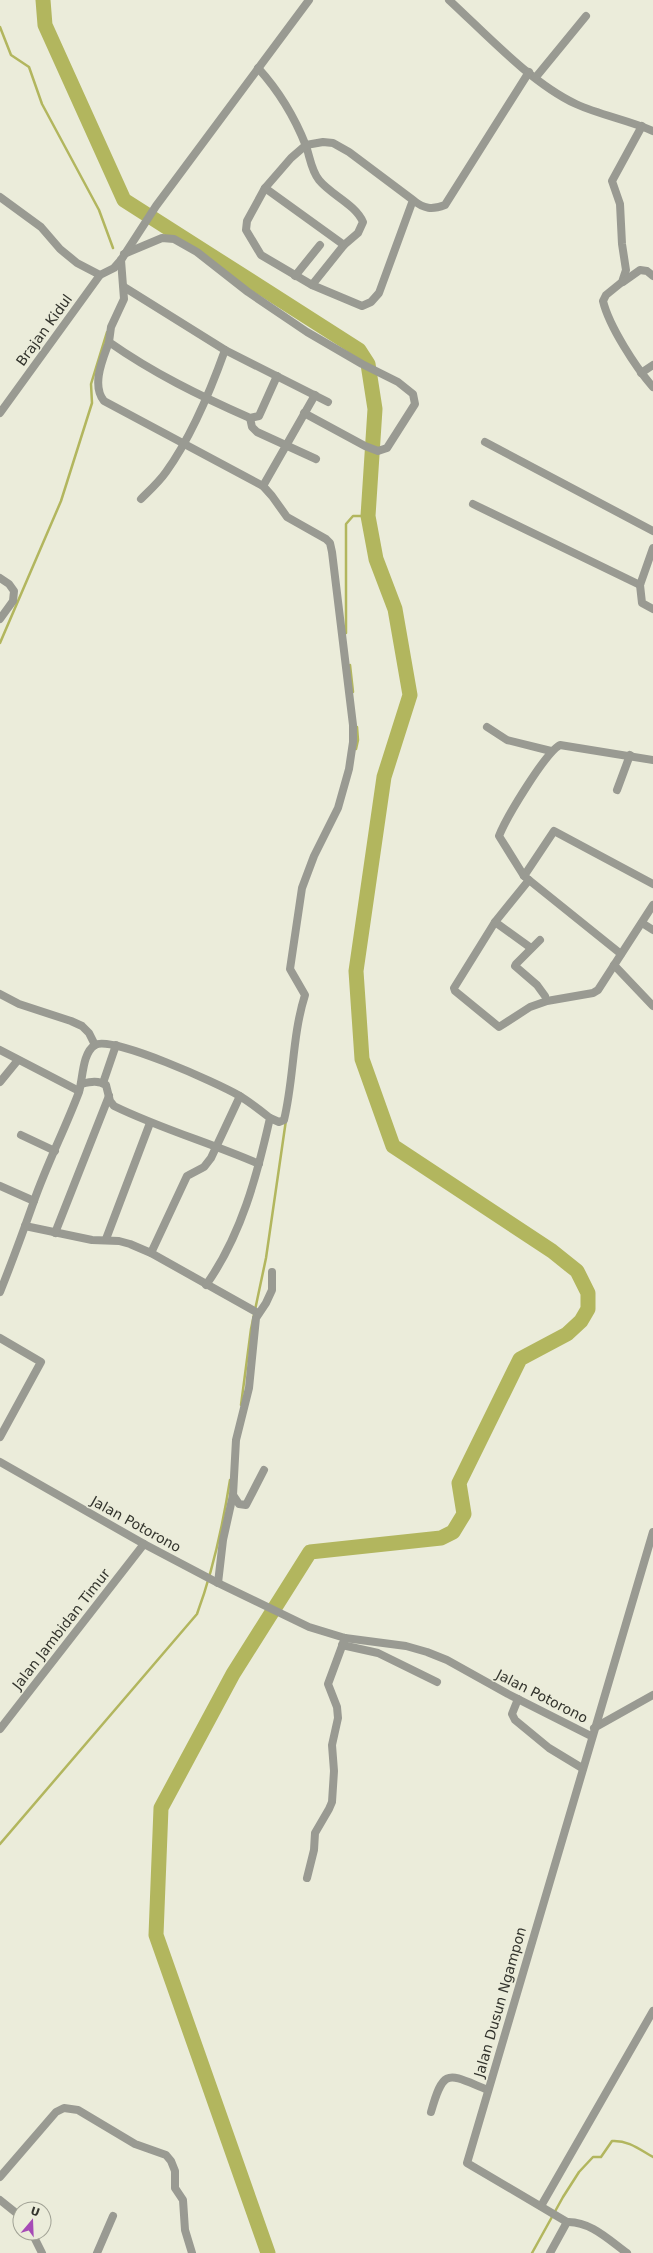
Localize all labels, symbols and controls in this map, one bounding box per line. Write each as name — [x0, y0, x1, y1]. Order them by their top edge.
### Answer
street label: Brajan Kidul — [13, 291, 75, 369]
street label: Jalan Potorono — [87, 1492, 184, 1555]
street label: Jalan Jambidan Timur — [8, 1565, 113, 1693]
street label: Jalan Potorono — [493, 1666, 590, 1726]
street label: Jalan Dusun Ngampon — [471, 1925, 529, 2080]
north arrow — [12, 2201, 52, 2241]
text: U — [29, 2204, 41, 2220]

